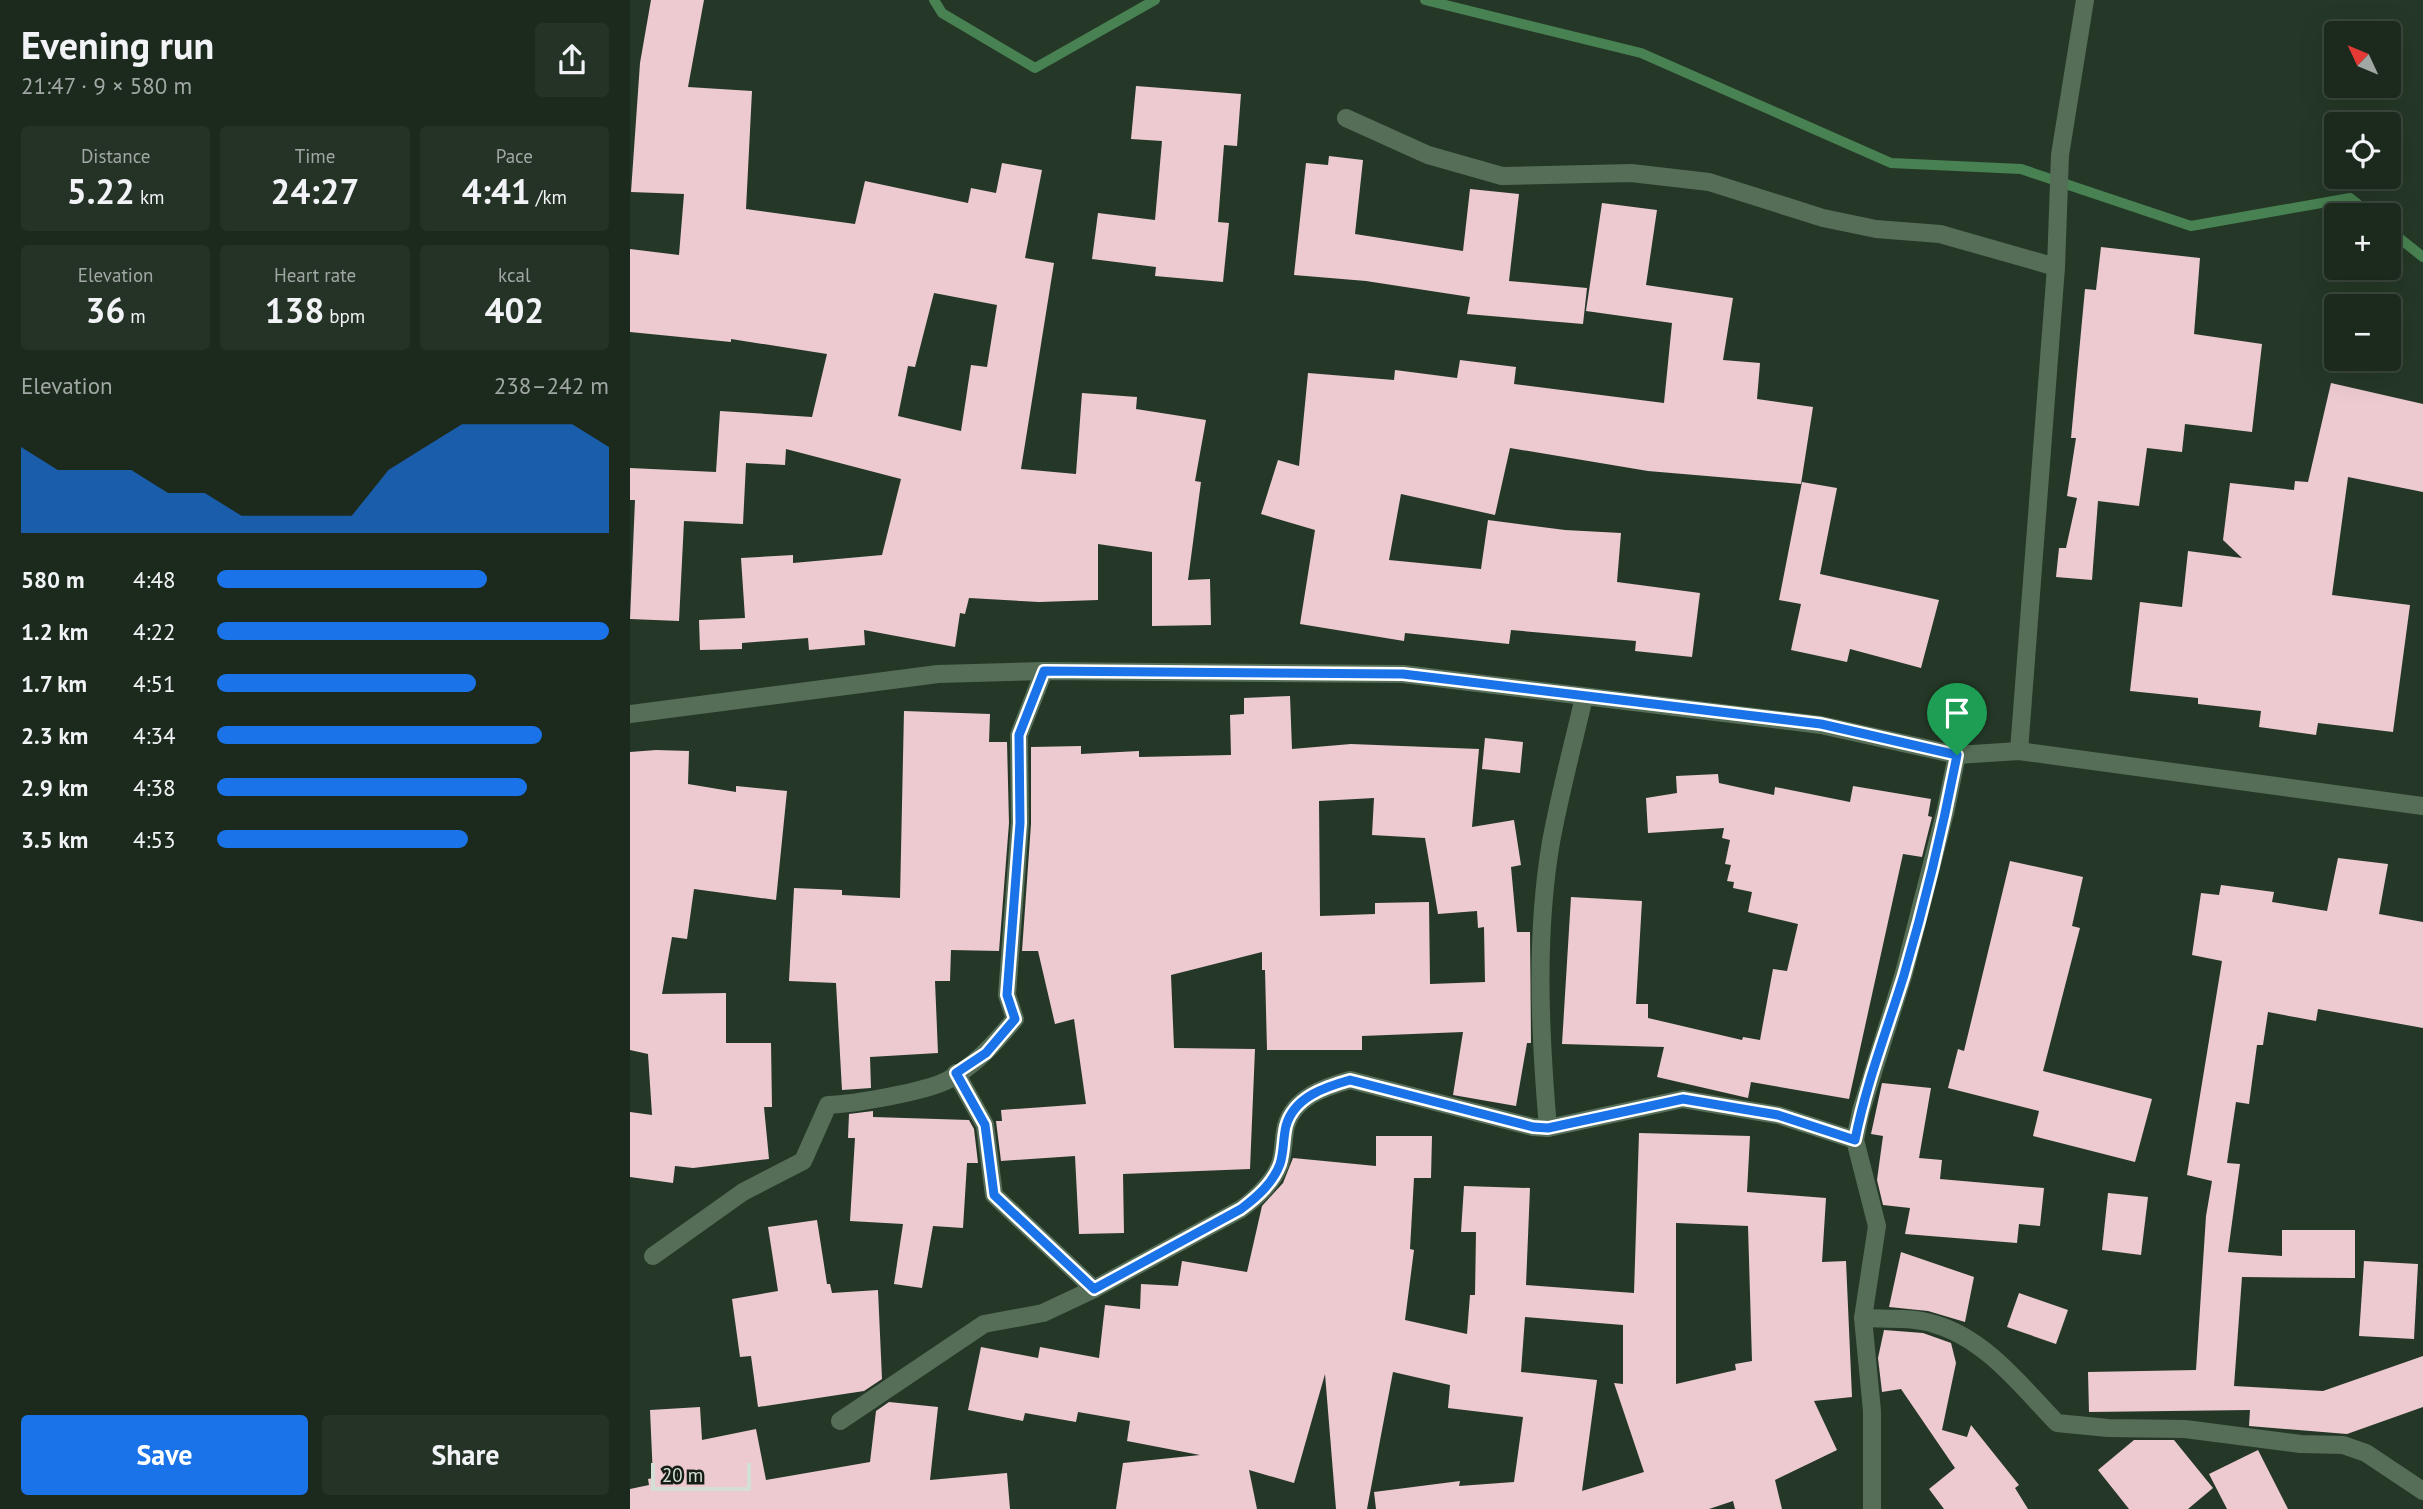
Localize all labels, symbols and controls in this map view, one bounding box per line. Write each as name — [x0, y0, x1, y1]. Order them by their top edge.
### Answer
text: Evening run — [21, 20, 214, 69]
north arrow — [2324, 21, 2401, 98]
map controls — [2324, 21, 2401, 371]
button: share — [535, 23, 609, 97]
text: 21:47 · 9 × 580 m — [21, 71, 192, 100]
button: locate — [2324, 112, 2401, 189]
text: Distance — [81, 144, 150, 168]
text: Time — [295, 144, 335, 168]
text: Pace — [496, 144, 533, 168]
text: 5.22 — [67, 168, 135, 214]
text: 24:27 — [271, 168, 359, 214]
text: 4:41 — [462, 168, 531, 214]
text: km — [135, 185, 165, 209]
text: /km — [531, 185, 567, 209]
button: + — [2324, 203, 2401, 280]
text: Elevation — [78, 263, 154, 287]
text: Heart rate — [274, 263, 356, 287]
text: kcal — [498, 263, 531, 287]
text: 36 — [86, 287, 125, 333]
text: 138 — [265, 287, 324, 333]
text: 402 — [485, 287, 544, 333]
button: − — [2324, 294, 2401, 371]
text: m — [125, 304, 146, 328]
text: bpm — [324, 304, 365, 328]
text: Elevation — [21, 371, 113, 400]
text: 238–242 m — [494, 371, 609, 400]
text: 580 m — [21, 565, 84, 594]
text: 4:48 — [133, 565, 176, 594]
text: 1.2 km — [21, 617, 88, 646]
text: 4:22 — [133, 617, 176, 646]
text: 1.7 km — [21, 669, 87, 698]
text: 4:51 — [133, 669, 176, 698]
pin — [1927, 683, 1987, 755]
icon: arrive — [1938, 694, 1976, 732]
text: 2.3 km — [21, 721, 88, 750]
text: 4:34 — [133, 721, 176, 750]
text: 2.9 km — [21, 773, 88, 802]
text: 4:38 — [133, 773, 176, 802]
text: 3.5 km — [21, 825, 88, 854]
text: 4:53 — [133, 825, 176, 854]
button: Save — [21, 1415, 308, 1495]
button: Share — [322, 1415, 609, 1495]
scale bar — [651, 1460, 751, 1492]
text: 20 m — [662, 1463, 703, 1487]

